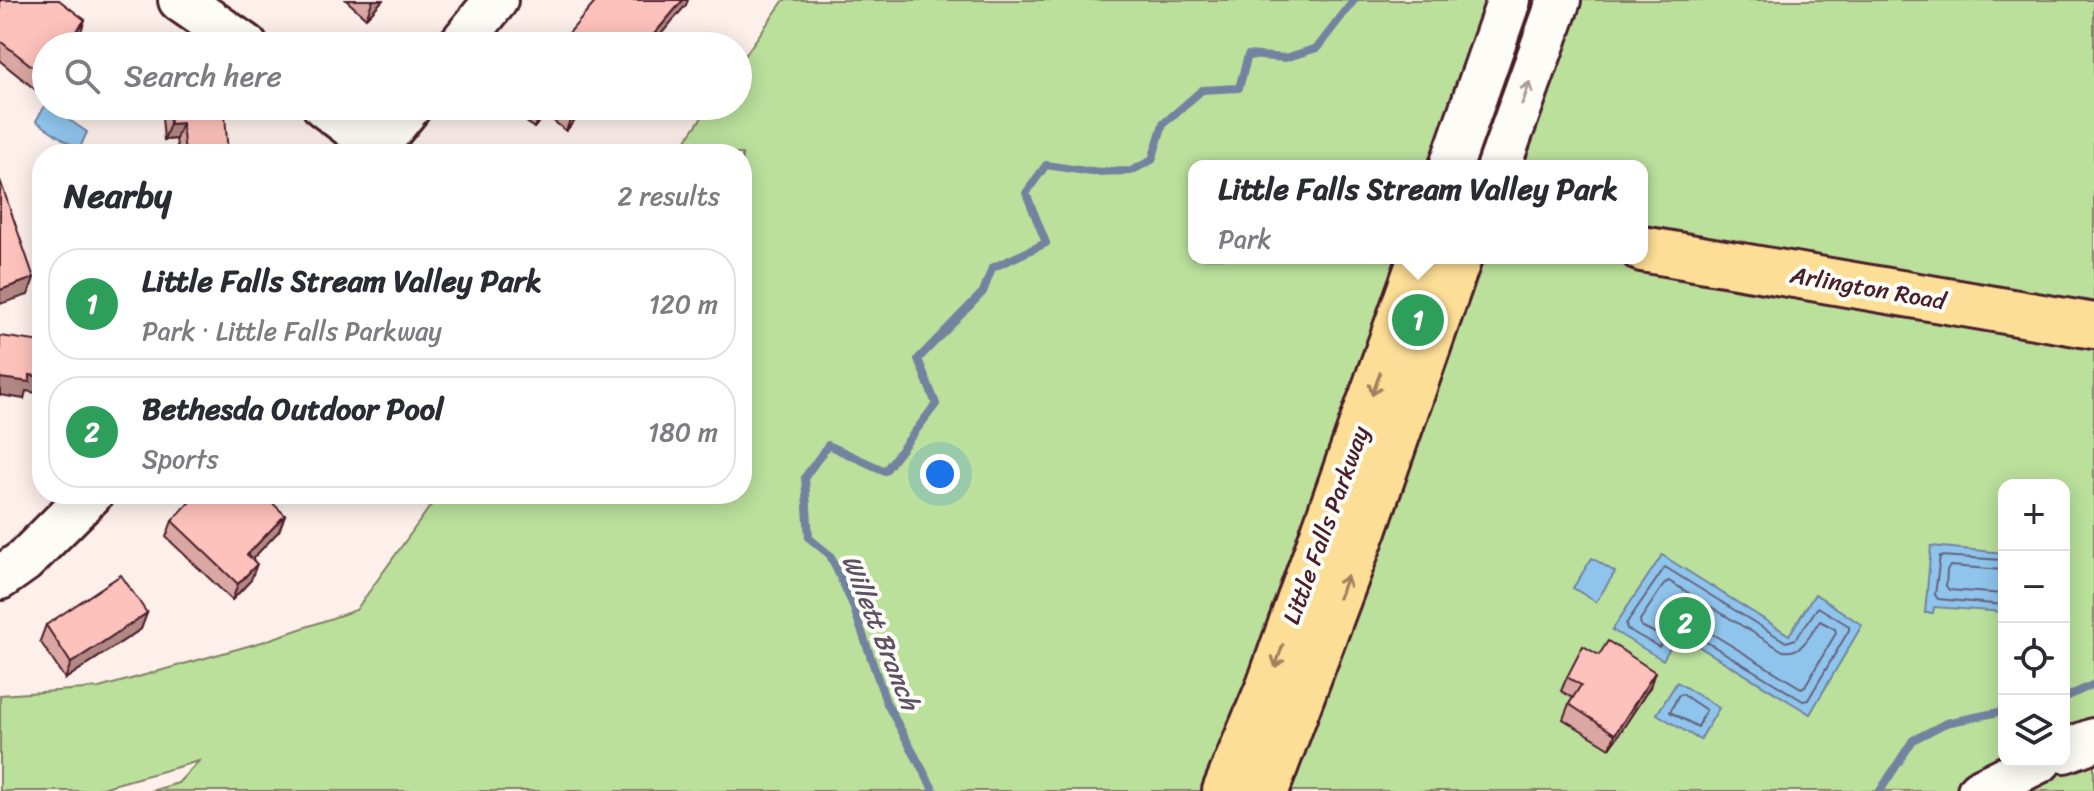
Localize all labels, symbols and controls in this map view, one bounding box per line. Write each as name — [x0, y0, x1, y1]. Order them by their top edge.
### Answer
search box — [32, 32, 752, 120]
text: Search here — [124, 49, 282, 103]
icon: search — [60, 54, 104, 98]
one-way arrow — [1520, 81, 1534, 106]
popup — [1188, 160, 1648, 264]
text: Little Falls Stream Valley Park — [1218, 162, 1618, 216]
text: Nearby — [64, 166, 172, 226]
text: 2 results — [618, 173, 720, 219]
text: Park — [1218, 216, 1271, 262]
street label: Arlington Road — [1786, 253, 1951, 323]
text: Little Falls Stream Valley Park — [142, 254, 542, 308]
text: 1 — [86, 281, 98, 327]
text: 120 m — [649, 281, 718, 327]
pin: 1 — [1392, 290, 1444, 350]
text: Park · Little Falls Parkway — [142, 308, 442, 354]
one-way arrow — [1367, 371, 1382, 396]
text: Bethesda Outdoor Pool — [142, 382, 443, 436]
text: 2 — [84, 409, 100, 455]
text: 180 m — [648, 409, 718, 455]
street label: Little Falls Parkway — [1271, 419, 1382, 630]
text: Sports — [142, 436, 218, 482]
your location — [920, 454, 960, 494]
map controls — [1998, 479, 2070, 767]
button: + — [1998, 479, 2070, 551]
water label: Willett Branch — [829, 547, 934, 719]
button: − — [1998, 551, 2070, 623]
one-way arrow — [1337, 575, 1351, 600]
pin: 2 — [1659, 593, 1711, 653]
button: locate — [1998, 623, 2070, 695]
one-way arrow — [1271, 643, 1286, 668]
button: layers — [1998, 695, 2070, 767]

